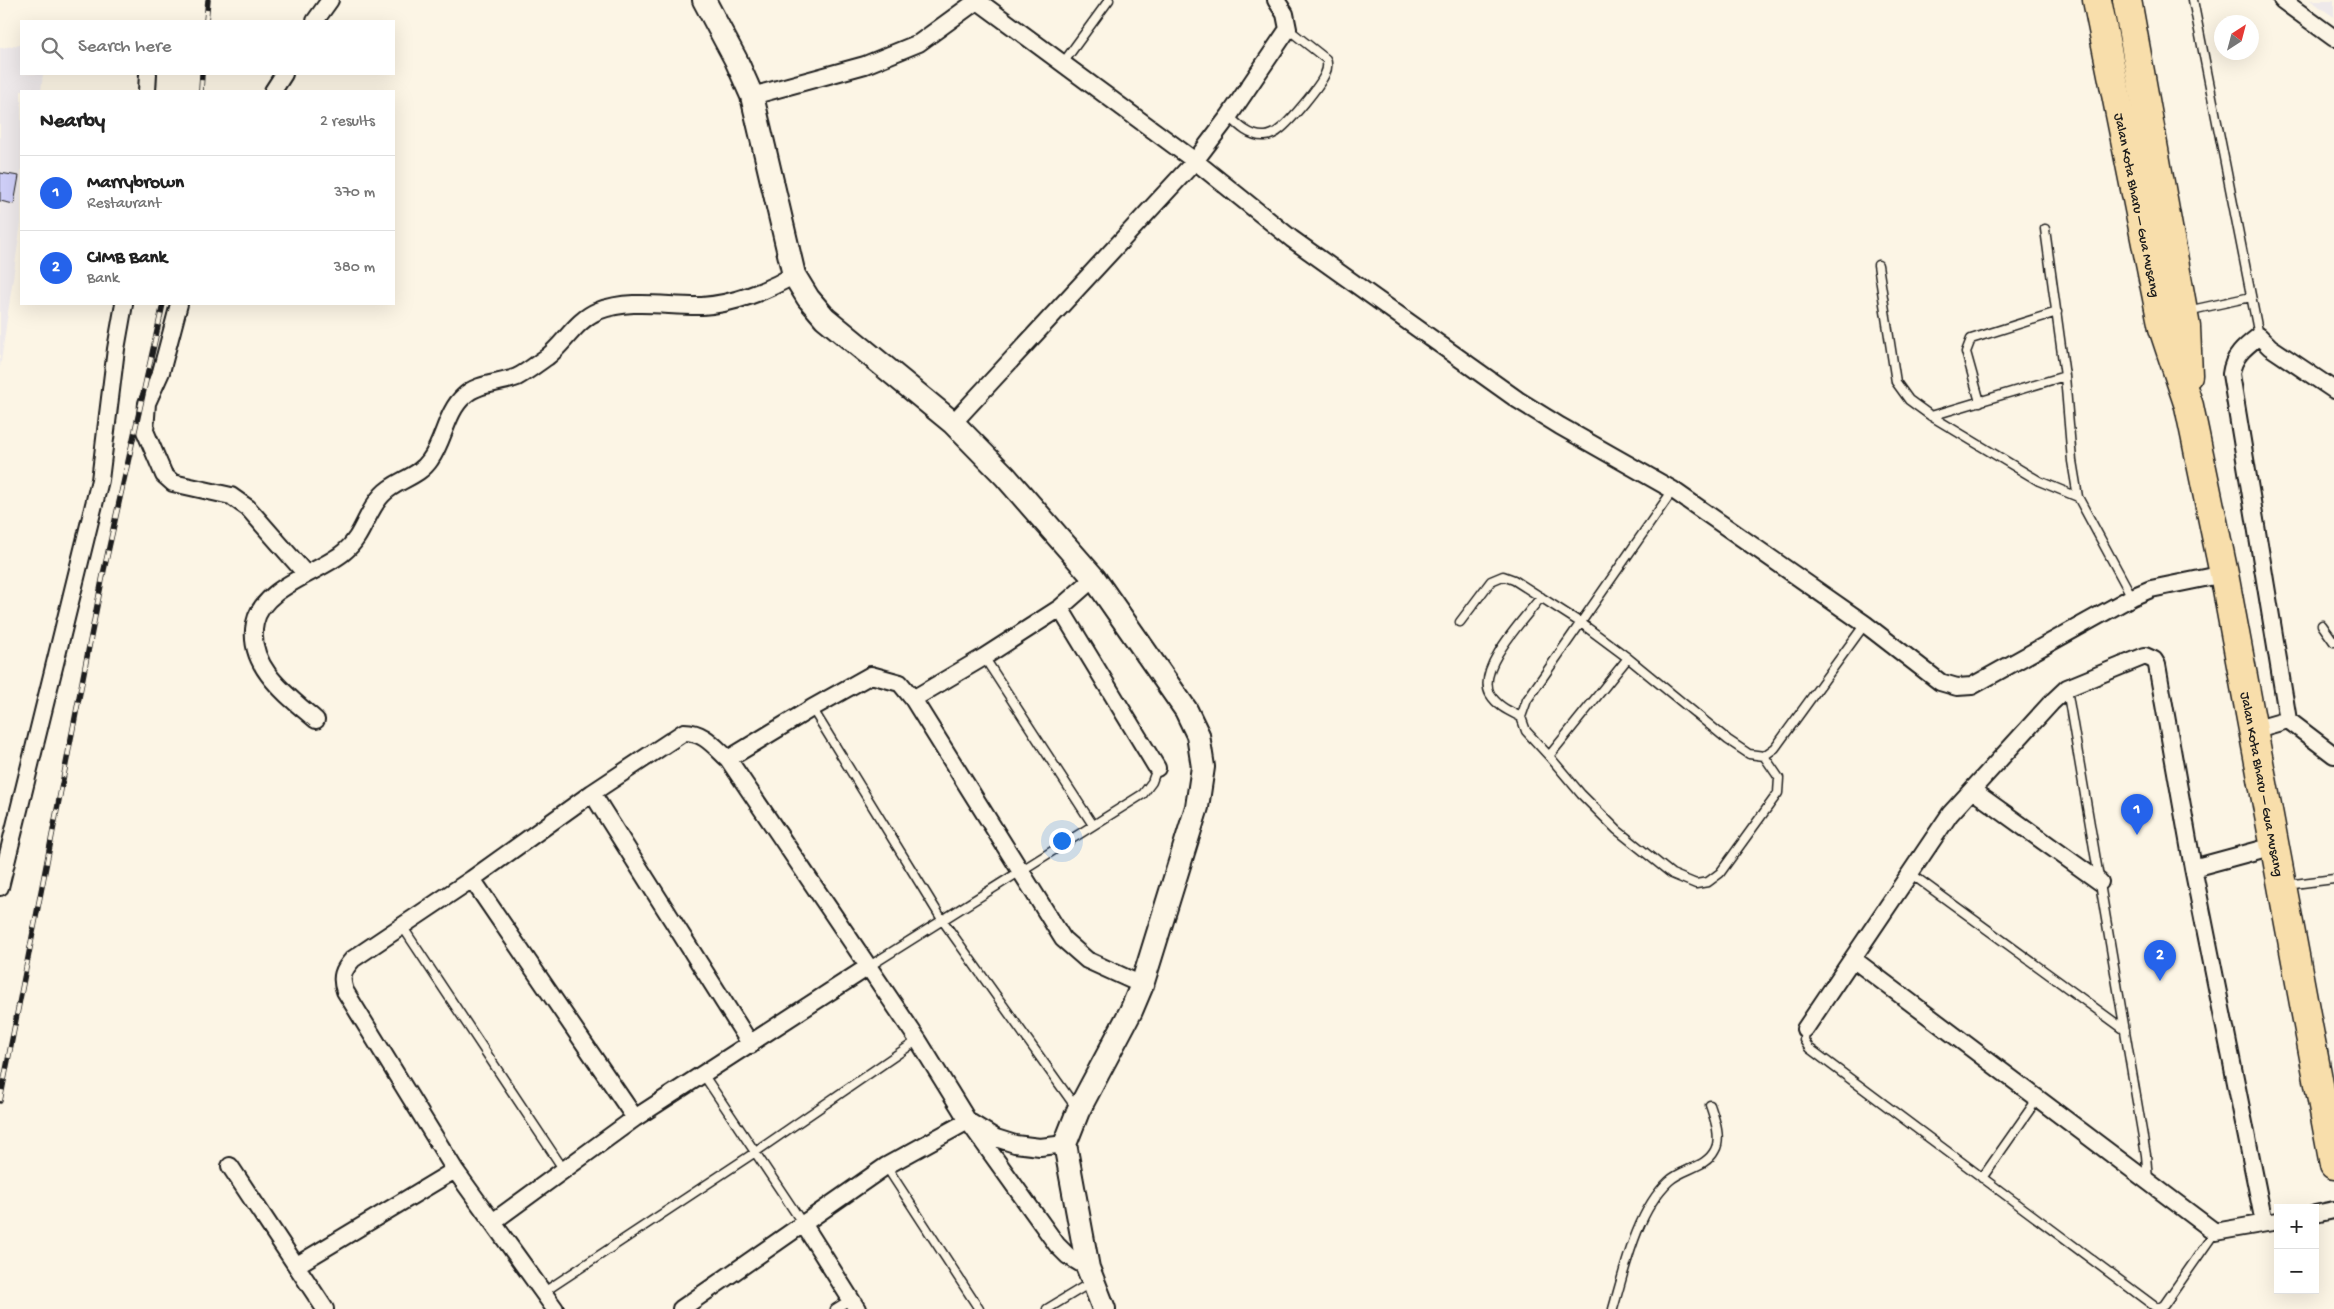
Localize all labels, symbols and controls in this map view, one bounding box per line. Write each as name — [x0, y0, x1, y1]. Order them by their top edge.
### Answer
north arrow — [2214, 15, 2259, 60]
search box — [20, 20, 395, 75]
icon: search — [38, 34, 66, 62]
text: Search here — [78, 36, 172, 59]
text: Nearby — [40, 110, 105, 135]
street label: Jalan Kota Bharu – Gua Musang — [2109, 112, 2163, 299]
text: 2 results — [320, 113, 375, 132]
text: Marrybrown — [87, 172, 184, 195]
text: 1 — [53, 184, 59, 203]
text: 370 m — [334, 184, 375, 203]
text: Restaurant — [87, 195, 161, 214]
text: CIMB Bank — [87, 247, 167, 270]
text: 2 — [52, 259, 60, 278]
text: 380 m — [334, 259, 375, 278]
text: Bank — [87, 270, 119, 289]
street label: Jalan Kota Bharu – Gua Musang — [2235, 691, 2286, 878]
pin: 1 — [2121, 794, 2153, 835]
your location — [1049, 828, 1075, 854]
pin: 2 — [2144, 940, 2176, 981]
map controls — [2274, 1204, 2319, 1294]
button: + — [2274, 1204, 2319, 1249]
button: − — [2274, 1249, 2319, 1294]

